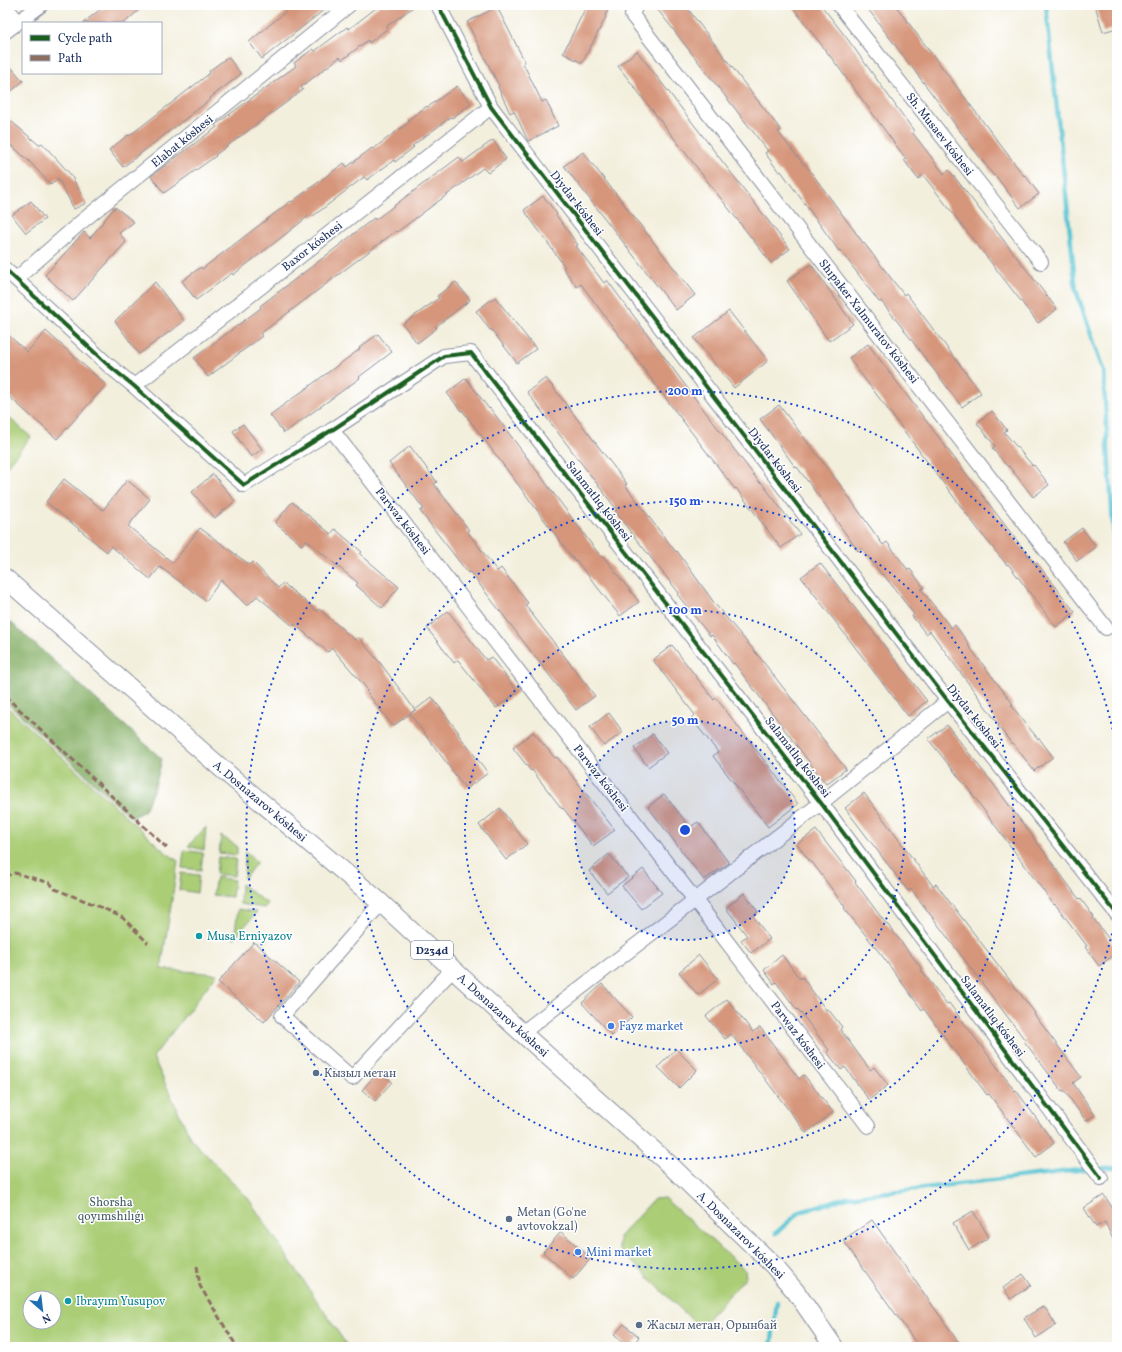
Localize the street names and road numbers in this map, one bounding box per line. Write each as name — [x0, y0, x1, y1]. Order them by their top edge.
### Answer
street label: Sh. Musaev kóshesi — [902, 90, 977, 180]
street label: Elabat kóshesi — [148, 112, 217, 172]
street label: Diydar kóshesi — [546, 168, 607, 240]
street label: Baxor kóshesi — [279, 218, 346, 275]
street label: Shıpaker Xalmuratov kóshesi — [815, 256, 922, 387]
street label: Diydar kóshesi — [744, 425, 805, 497]
street label: Salamatlıq kóshesi — [562, 458, 635, 546]
street label: Parwaz kóshesi — [371, 485, 434, 559]
street label: Diydar kóshesi — [942, 681, 1004, 752]
street label: Salamatlıq kóshesi — [761, 714, 834, 802]
street label: Parwaz kóshesi — [569, 742, 632, 816]
street label: A. Dosnazarov kóshesi — [209, 758, 310, 846]
road number: D234d — [411, 941, 453, 959]
street label: A. Dosnazarov kóshesi — [453, 970, 552, 1061]
street label: Salamatlıq kóshesi — [956, 972, 1028, 1061]
street label: Parwaz kóshesi — [766, 998, 828, 1073]
street label: A. Dosnazarov kóshesi — [693, 1188, 788, 1283]

